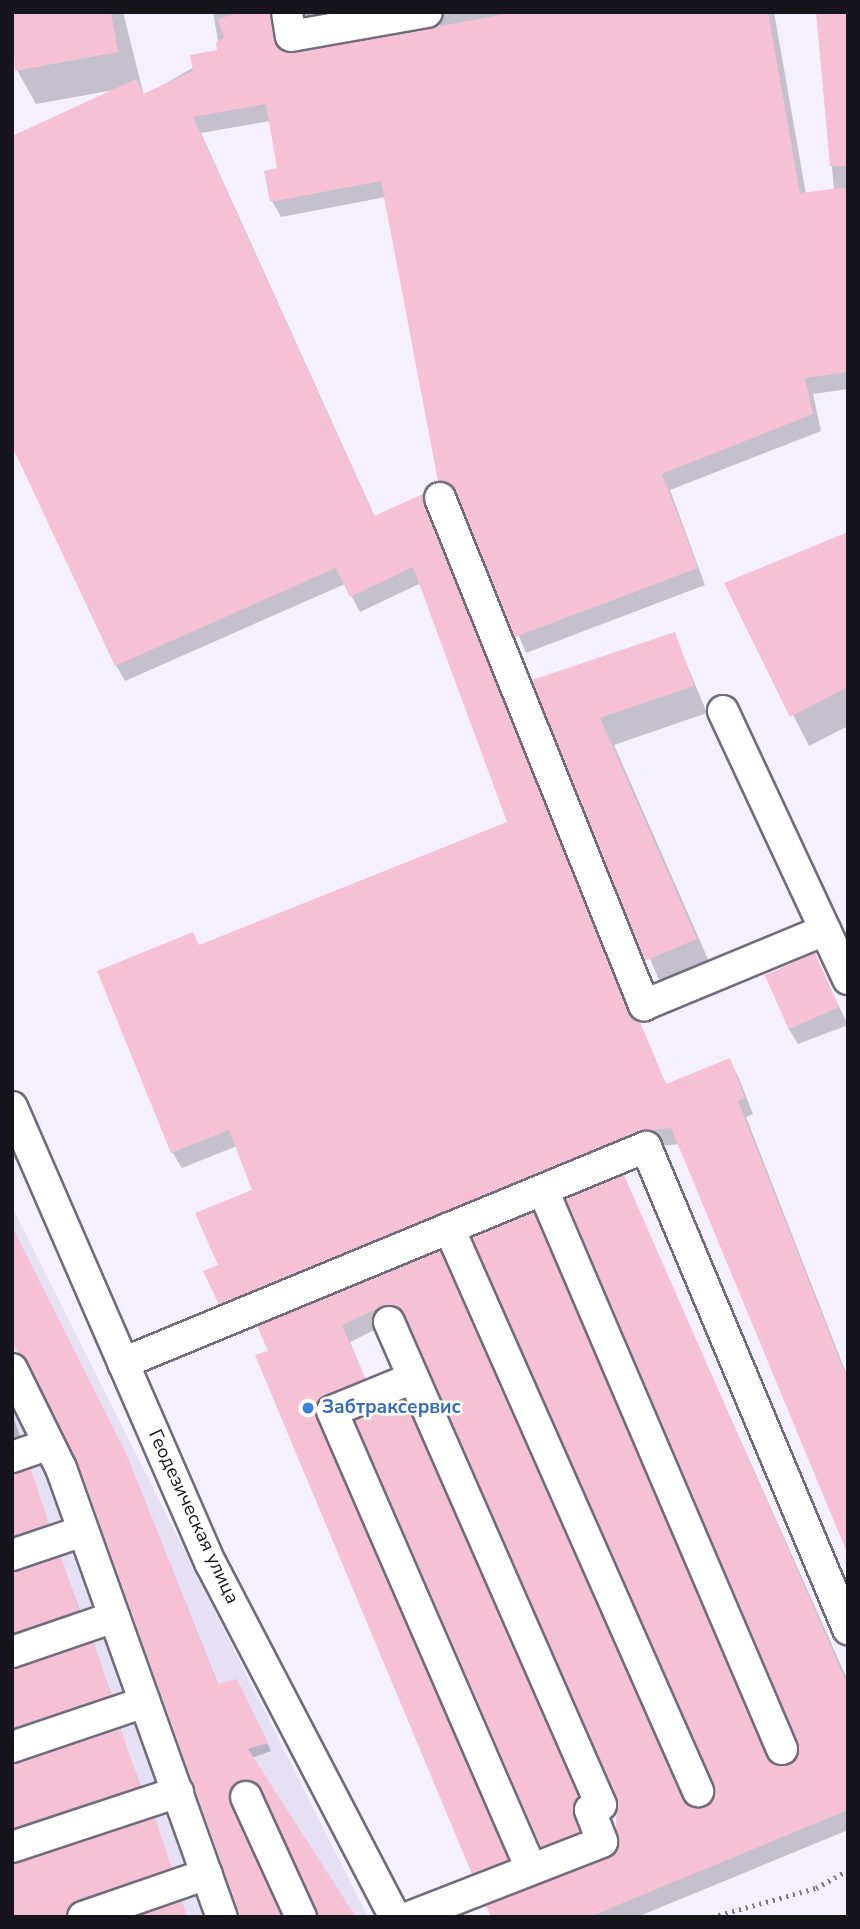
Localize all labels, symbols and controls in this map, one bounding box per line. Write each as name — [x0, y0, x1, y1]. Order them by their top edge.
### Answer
place label: Забтраксервис — [322, 1397, 461, 1419]
marker: Забтраксервис — [300, 1400, 316, 1416]
street label: Геодезическая улица — [143, 1426, 243, 1608]

